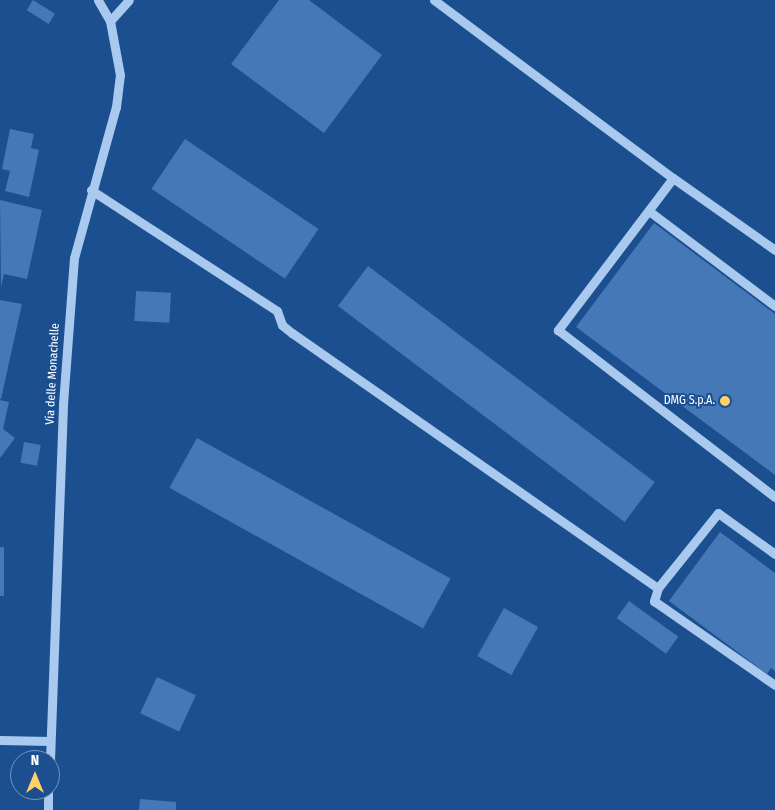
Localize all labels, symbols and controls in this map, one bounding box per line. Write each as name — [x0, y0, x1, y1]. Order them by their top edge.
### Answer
street label: Via delle Monachelle — [43, 323, 63, 425]
place label: DMG S.p.A. — [664, 394, 715, 408]
marker: DMG S.p.A. — [719, 395, 731, 407]
north arrow — [10, 750, 60, 800]
text: N — [31, 752, 39, 769]

